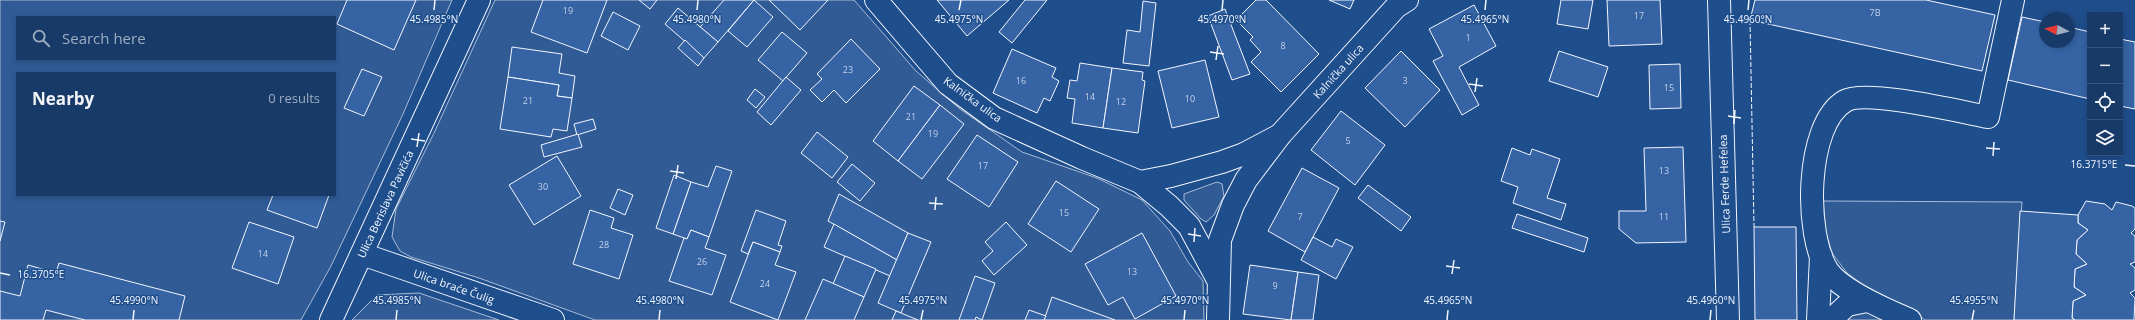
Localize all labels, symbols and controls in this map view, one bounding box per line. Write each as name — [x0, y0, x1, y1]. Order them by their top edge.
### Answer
house number: 19 — [563, 4, 573, 17]
house number: 7B — [1870, 6, 1881, 19]
house number: 17 — [1634, 9, 1644, 22]
text: 45.4985°N — [410, 12, 458, 26]
text: 45.4980°N — [673, 12, 721, 26]
text: 45.4975°N — [935, 12, 983, 26]
text: 45.4970°N — [1198, 12, 1246, 26]
text: 45.4965°N — [1461, 12, 1509, 26]
text: 45.4960°N — [1724, 12, 1772, 26]
north arrow — [2039, 12, 2075, 48]
map controls — [2087, 12, 2123, 156]
button: + — [2087, 12, 2123, 48]
search box — [16, 16, 336, 60]
icon: search — [30, 27, 52, 49]
text: Search here — [62, 28, 146, 48]
house number: 1 — [1465, 31, 1471, 44]
house number: 8 — [1280, 39, 1286, 52]
street label: Kalnička ulica — [1309, 40, 1367, 102]
button: − — [2087, 48, 2123, 84]
house number: 23 — [843, 63, 853, 76]
street label: Kalnička ulica — [941, 73, 1005, 125]
house number: 16 — [1016, 74, 1026, 87]
house number: 3 — [1402, 74, 1408, 87]
house number: 15 — [1664, 81, 1674, 94]
button: locate — [2087, 84, 2123, 120]
text: Nearby — [32, 87, 94, 110]
text: 0 results — [268, 89, 320, 107]
house number: 14 — [1085, 90, 1095, 103]
house number: 10 — [1185, 92, 1195, 105]
house number: 21 — [523, 94, 533, 107]
house number: 12 — [1116, 95, 1126, 108]
house number: 21 — [906, 110, 916, 123]
button: layers — [2087, 120, 2123, 156]
house number: 19 — [928, 127, 938, 140]
house number: 5 — [1345, 134, 1351, 147]
street label: Ulica Ferde Hefelea — [1715, 134, 1733, 234]
street label: Ulica Berislava Pavičića — [353, 148, 417, 260]
text: 16.3715°E — [2071, 157, 2117, 171]
house number: 17 — [978, 159, 988, 172]
house number: 13 — [1659, 164, 1669, 177]
house number: 30 — [538, 180, 548, 193]
house number: 15 — [1059, 206, 1069, 219]
house number: 7 — [1297, 210, 1303, 223]
house number: 11 — [1659, 210, 1669, 223]
house number: 28 — [599, 238, 609, 251]
house number: 14 — [258, 247, 268, 260]
house number: 26 — [697, 255, 707, 268]
street label: Ulica braće Čulig — [412, 265, 496, 307]
house number: 13 — [1127, 265, 1137, 278]
text: 16.3705°E — [18, 267, 64, 281]
house number: 24 — [760, 277, 770, 290]
house number: 9 — [1272, 279, 1278, 292]
text: 45.4990°N — [110, 293, 158, 307]
text: 45.4985°N — [373, 293, 421, 307]
text: 45.4980°N — [636, 293, 684, 307]
text: 45.4975°N — [899, 293, 947, 307]
text: 45.4970°N — [1161, 293, 1209, 307]
text: 45.4965°N — [1424, 293, 1472, 307]
text: 45.4960°N — [1687, 293, 1735, 307]
text: 45.4955°N — [1950, 293, 1998, 307]

